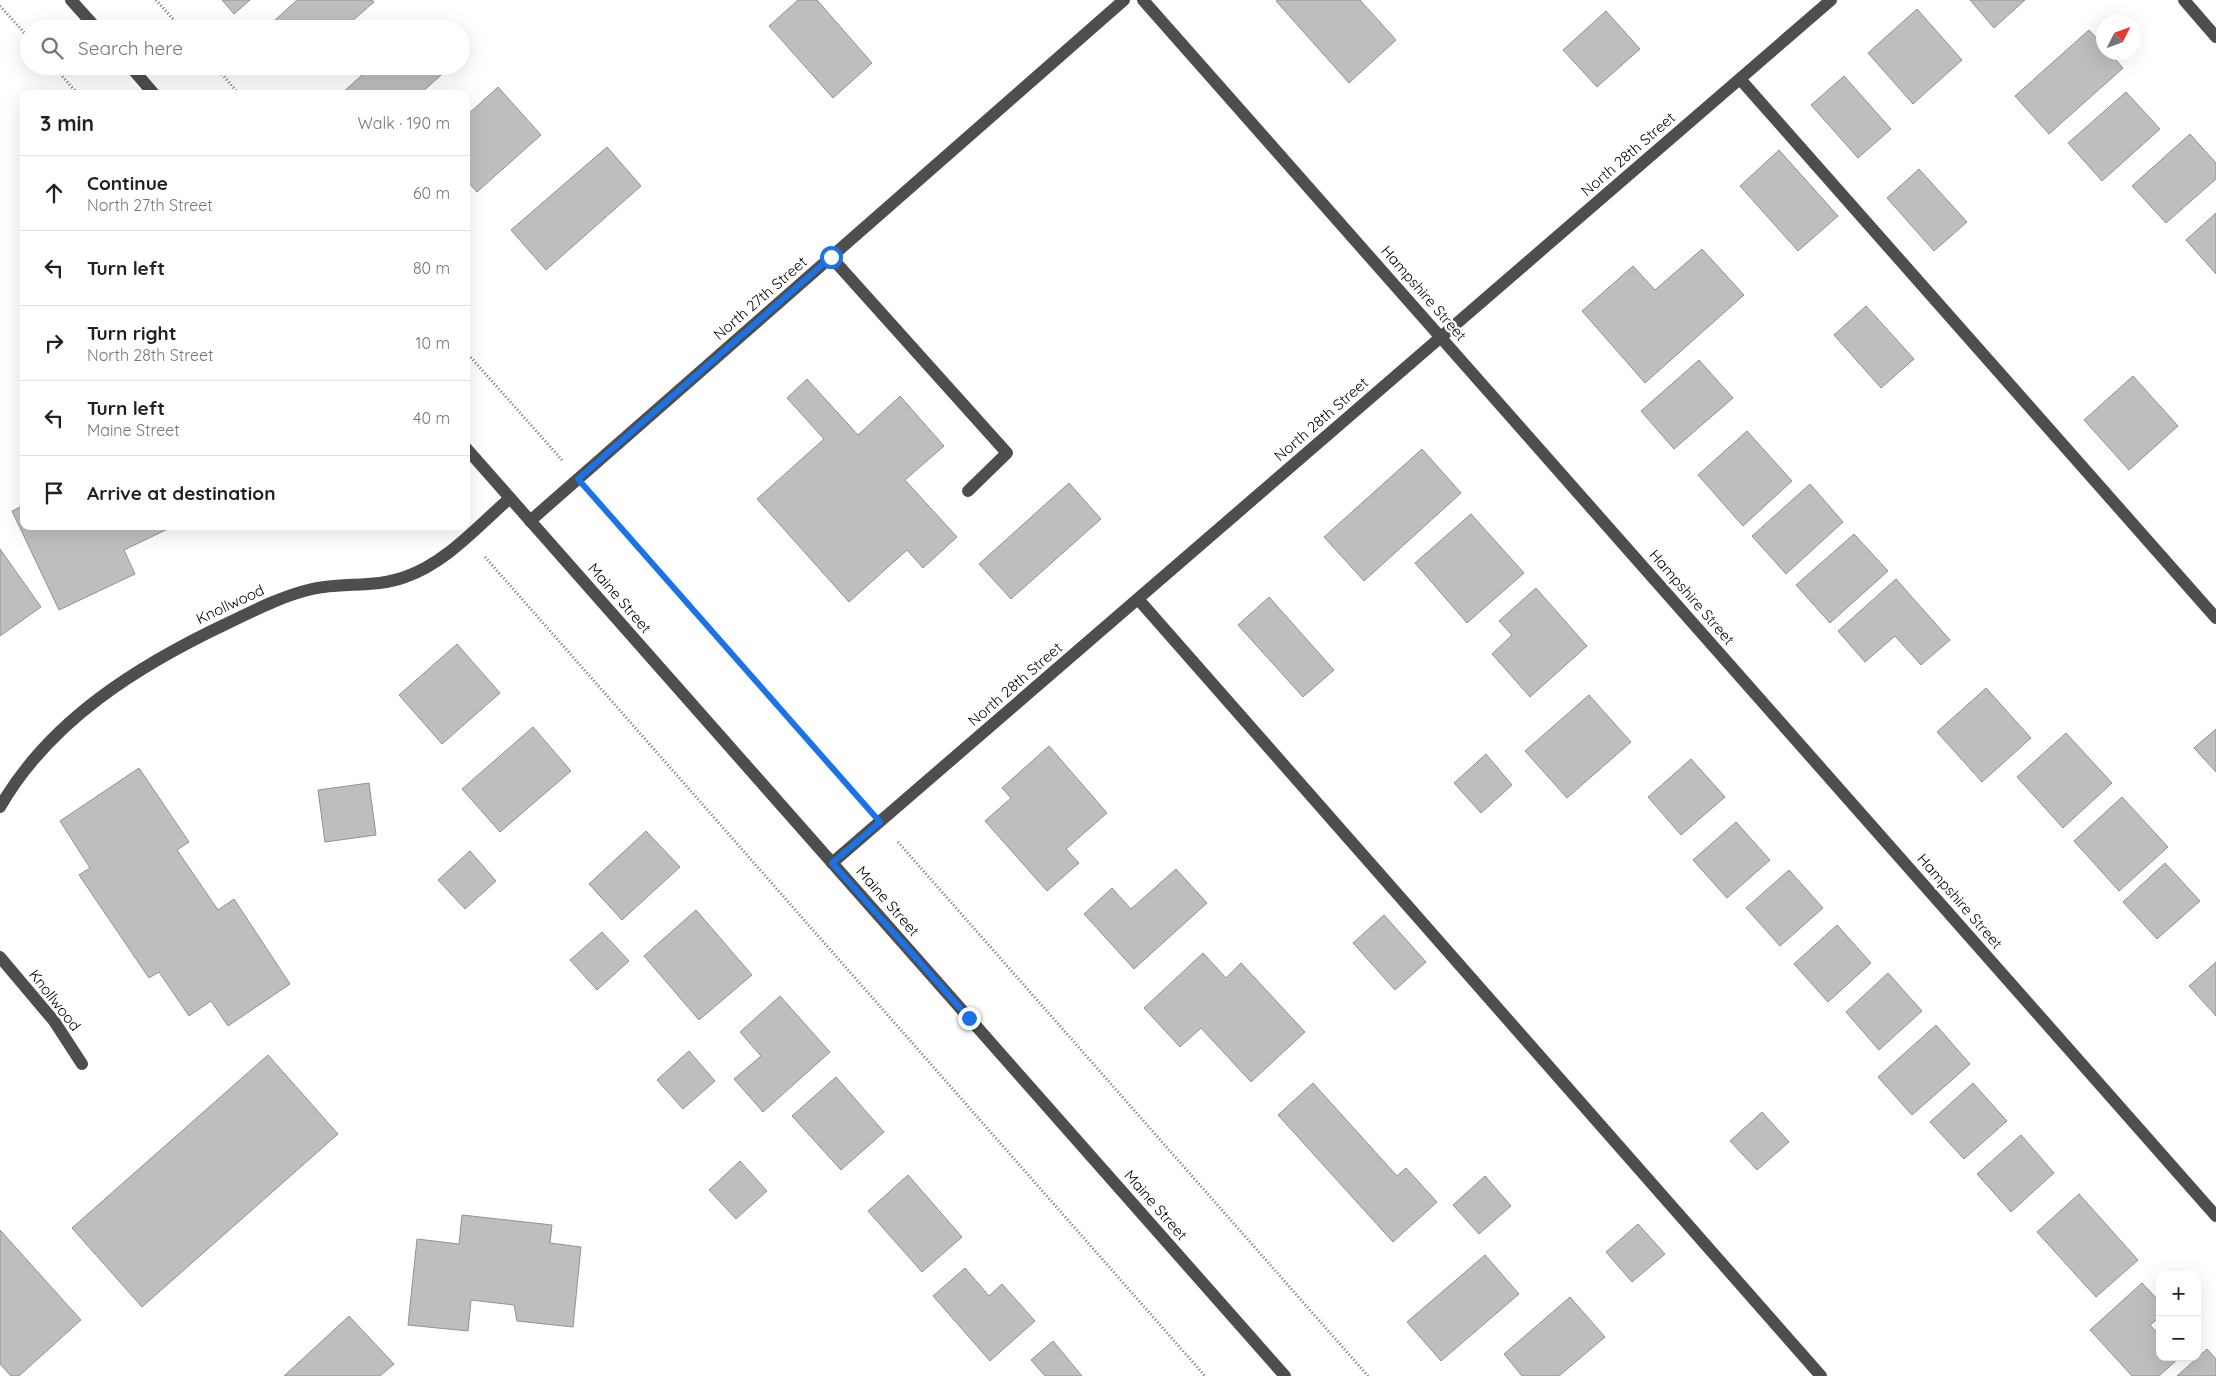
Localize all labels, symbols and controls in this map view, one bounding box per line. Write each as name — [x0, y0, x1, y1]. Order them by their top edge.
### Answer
north arrow — [2096, 15, 2141, 60]
search box — [20, 20, 470, 75]
icon: search — [38, 34, 66, 62]
text: Search here — [78, 36, 183, 60]
street label: North 28th Street — [1577, 108, 1679, 200]
text: 3 min — [40, 110, 94, 136]
text: Walk · 190 m — [358, 113, 450, 133]
text: Continue — [87, 171, 168, 195]
icon: ahead — [40, 179, 68, 207]
text: 60 m — [413, 183, 450, 203]
text: North 27th Street — [87, 195, 213, 215]
street label: Hampshire Street — [1377, 241, 1471, 345]
route start — [820, 246, 843, 269]
street label: North 27th Street — [709, 252, 811, 344]
icon: left — [40, 254, 68, 282]
text: Turn left — [87, 256, 165, 280]
text: 80 m — [413, 258, 450, 278]
text: Turn right — [87, 321, 176, 345]
icon: right — [40, 329, 68, 357]
text: 10 m — [416, 333, 450, 353]
text: North 28th Street — [87, 345, 213, 365]
street label: North 28th Street — [1270, 373, 1372, 465]
text: Turn left — [87, 396, 165, 420]
icon: left — [40, 404, 68, 432]
text: 40 m — [413, 408, 450, 428]
text: Maine Street — [87, 420, 180, 440]
icon: arrive — [40, 479, 68, 507]
text: Arrive at destination — [87, 481, 276, 505]
street label: Hampshire Street — [1645, 545, 1739, 649]
street label: Maine Street — [584, 559, 656, 637]
street label: Knollwood — [193, 580, 267, 628]
street label: North 28th Street — [964, 638, 1066, 730]
street label: Hampshire Street — [1913, 849, 2007, 953]
street label: Maine Street — [852, 862, 924, 940]
street label: Knollwood — [25, 965, 85, 1035]
route end — [958, 1007, 981, 1030]
street label: Maine Street — [1120, 1166, 1192, 1244]
map controls — [2156, 1271, 2201, 1361]
button: + — [2156, 1271, 2201, 1316]
button: − — [2156, 1316, 2201, 1361]

